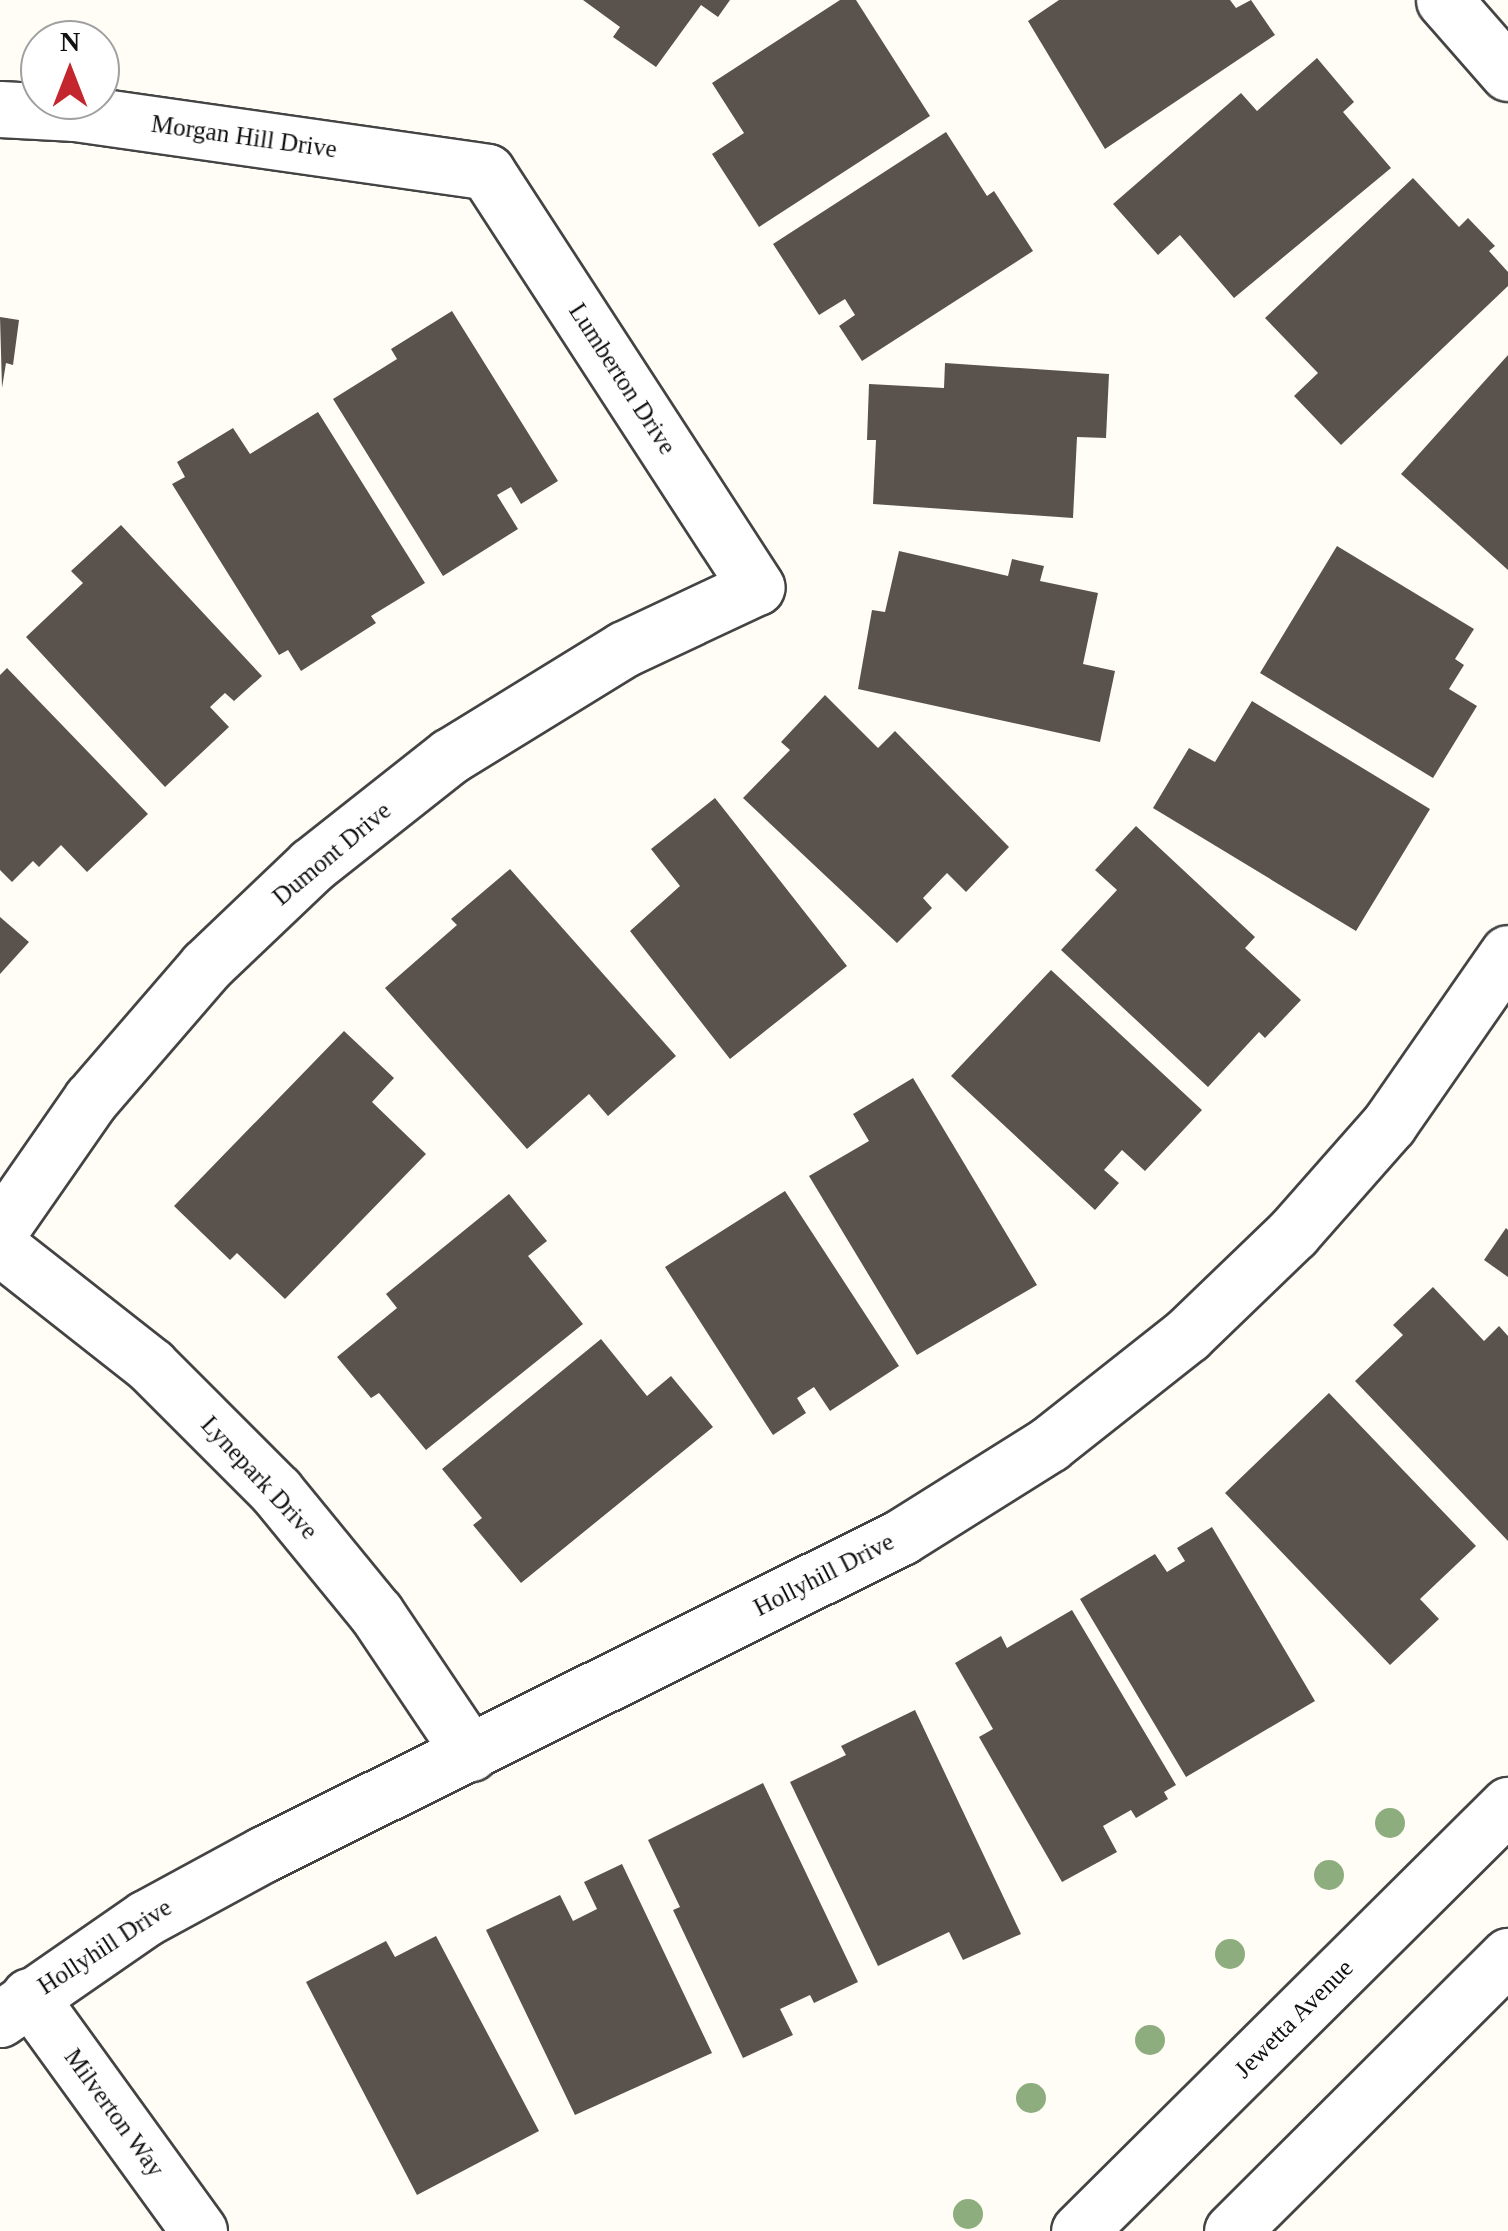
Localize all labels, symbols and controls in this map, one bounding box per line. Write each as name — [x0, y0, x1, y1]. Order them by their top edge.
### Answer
north arrow — [20, 20, 120, 120]
text: N — [60, 26, 80, 57]
street label: Morgan Hill Drive — [149, 109, 339, 165]
street label: Lumberton Drive — [562, 298, 682, 460]
street label: Dumont Drive — [267, 796, 397, 912]
street label: Lynepark Drive — [194, 1410, 324, 1546]
street label: Hollyhill Drive — [749, 1527, 899, 1623]
street label: Hollyhill Drive — [32, 1893, 178, 2001]
street label: Jewetta Avenue — [1228, 1953, 1360, 2085]
street label: Milverton Way — [57, 2043, 171, 2183]

